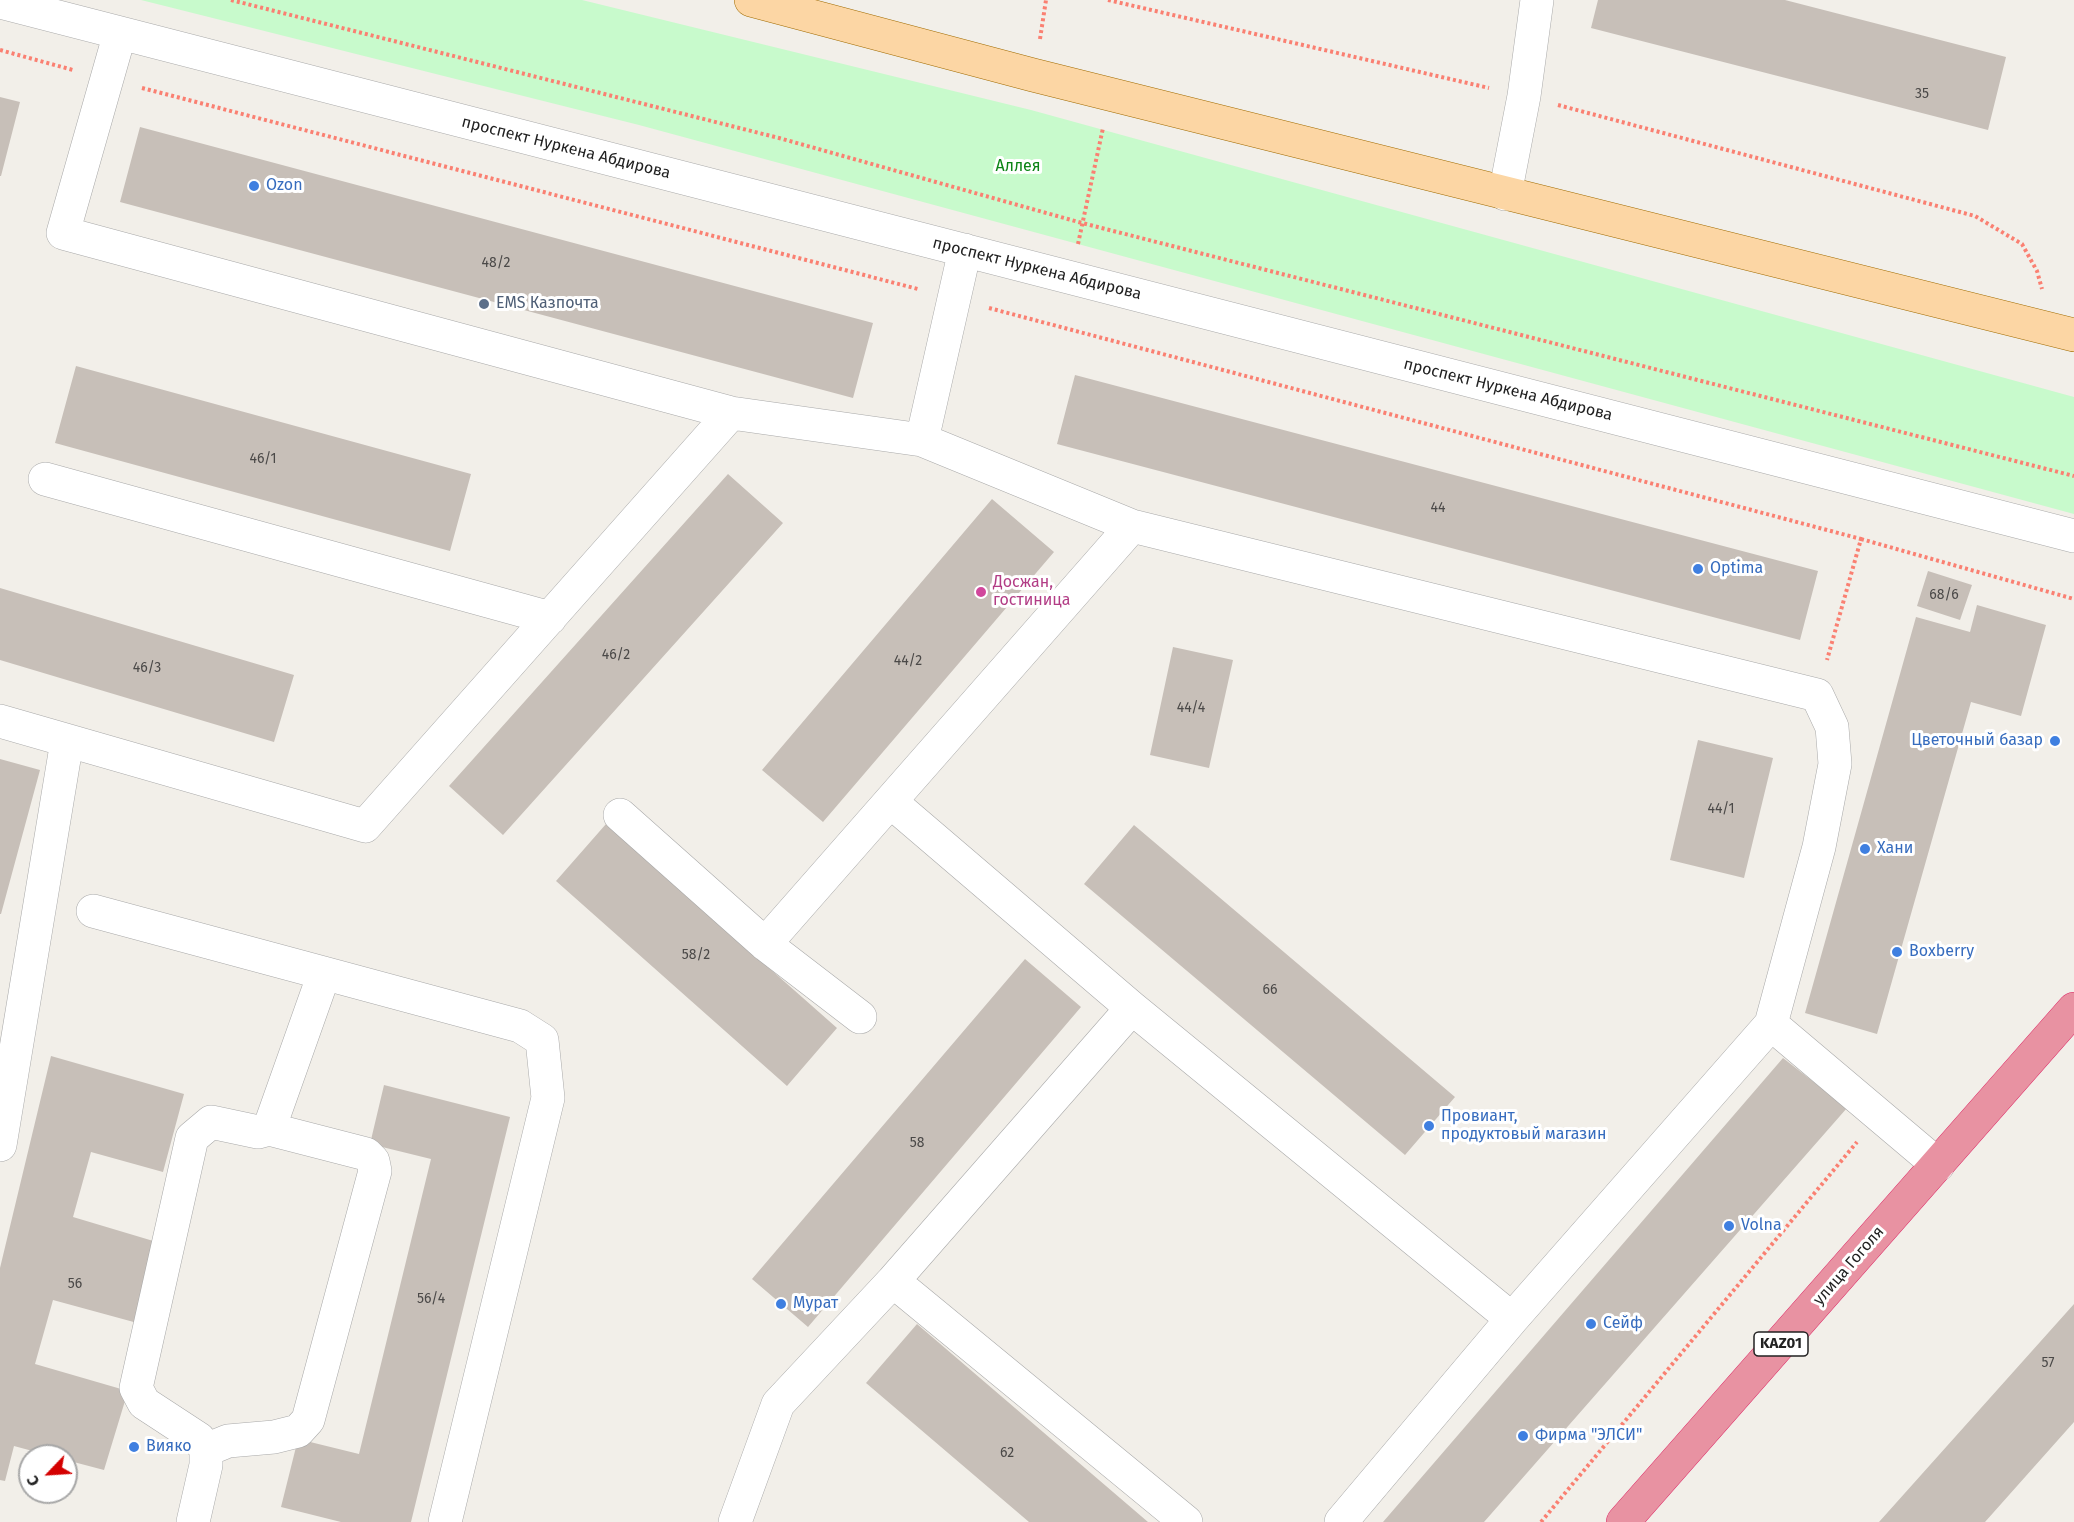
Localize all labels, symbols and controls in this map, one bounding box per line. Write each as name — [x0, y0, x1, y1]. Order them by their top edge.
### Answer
house number: 35 — [1915, 86, 1929, 102]
street label: проспект Нуркена Абдирова — [460, 113, 672, 183]
park label: Аллея — [996, 157, 1040, 177]
place label: Ozon — [266, 176, 303, 196]
marker: Ozon — [247, 179, 261, 193]
street label: проспект Нуркена Абдирова — [931, 234, 1143, 304]
house number: 48/2 — [482, 255, 510, 271]
place label: EMS Казпочта — [496, 294, 599, 314]
marker: EMS Казпочта — [477, 297, 491, 311]
street label: проспект Нуркена Абдирова — [1402, 355, 1614, 425]
house number: 46/1 — [249, 451, 277, 467]
house number: 44 — [1431, 500, 1445, 516]
place label: Optima — [1710, 559, 1763, 579]
marker: Optima — [1691, 562, 1705, 576]
place label: Досжан, гостиница — [993, 573, 1070, 611]
marker: Досжан, гостиница — [974, 585, 988, 599]
house number: 68/6 — [1929, 587, 1959, 603]
house number: 46/2 — [602, 647, 630, 663]
house number: 44/2 — [894, 653, 922, 669]
house number: 46/3 — [133, 660, 161, 676]
house number: 44/4 — [1177, 700, 1205, 716]
place label: Цветочный базар — [1911, 731, 2043, 751]
marker: Цветочный базар — [2048, 734, 2062, 748]
house number: 44/1 — [1707, 801, 1735, 817]
place label: Хани — [1877, 839, 1913, 859]
marker: Хани — [1858, 842, 1872, 856]
place label: Boxberry — [1909, 942, 1974, 962]
marker: Boxberry — [1890, 945, 1904, 959]
house number: 58/2 — [682, 947, 710, 963]
house number: 66 — [1263, 982, 1277, 998]
place label: Провиант, продуктовый магазин — [1441, 1107, 1606, 1145]
marker: Провиант, продуктовый магазин — [1422, 1119, 1436, 1133]
house number: 58 — [910, 1135, 924, 1151]
place label: Volna — [1741, 1216, 1782, 1236]
marker: Volna — [1722, 1219, 1736, 1233]
street label: улица Гоголя — [1809, 1223, 1889, 1309]
house number: 56 — [68, 1276, 82, 1292]
house number: 56/4 — [417, 1291, 445, 1307]
place label: Мурат — [793, 1294, 838, 1314]
marker: Мурат — [774, 1297, 788, 1311]
place label: Сейф — [1603, 1314, 1643, 1334]
marker: Сейф — [1584, 1317, 1598, 1331]
road number: KАZ01 — [1754, 1332, 1808, 1356]
house number: 57 — [2042, 1355, 2054, 1371]
place label: Фирма "ЭЛСИ" — [1535, 1426, 1642, 1446]
marker: Фирма "ЭЛСИ" — [1516, 1429, 1530, 1443]
place label: Вияко — [146, 1437, 192, 1457]
marker: Вияко — [127, 1440, 141, 1454]
north arrow — [18, 1444, 78, 1504]
house number: 62 — [1000, 1445, 1014, 1461]
text: С — [22, 1473, 44, 1489]

